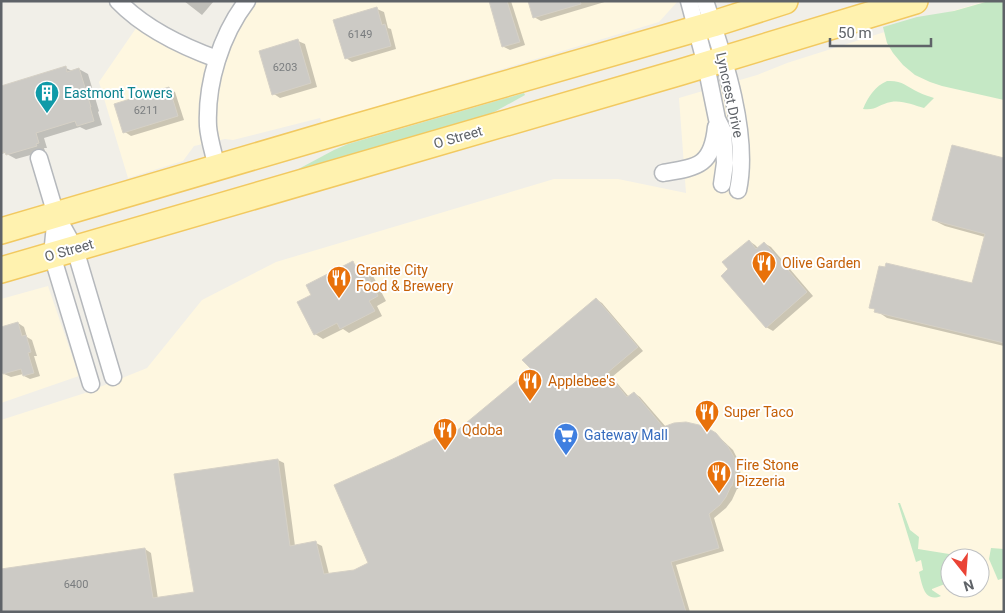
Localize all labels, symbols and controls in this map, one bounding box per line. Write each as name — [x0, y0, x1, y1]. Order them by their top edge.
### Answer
scale bar — [830, 15, 931, 47]
text: 50 m — [838, 24, 872, 42]
house number: 6149 — [348, 28, 372, 41]
street label: Lyncrest Drive — [713, 51, 747, 139]
house number: 6203 — [273, 61, 297, 74]
building icon: Eastmont Towers — [34, 80, 60, 114]
place label: Eastmont Towers — [64, 85, 173, 101]
house number: 6211 — [134, 104, 158, 117]
street label: O Street — [432, 122, 485, 152]
street label: O Street — [43, 235, 96, 265]
restaurant icon: Olive Garden — [751, 250, 777, 284]
place label: Olive Garden — [782, 255, 861, 271]
place label: Granite City Food & Brewery — [356, 262, 454, 294]
restaurant icon: Granite City Food & Brewery — [326, 265, 352, 299]
restaurant icon: Applebee's — [517, 368, 543, 402]
place label: Applebee's — [548, 373, 615, 389]
restaurant icon: Super Taco — [694, 399, 720, 433]
place label: Super Taco — [724, 404, 794, 420]
restaurant icon: Qdoba — [432, 417, 458, 451]
place label: Qdoba — [462, 422, 503, 438]
supermarket icon: Gateway Mall — [553, 422, 579, 456]
place label: Gateway Mall — [584, 427, 668, 443]
place label: Fire Stone Pizzeria — [736, 457, 799, 489]
restaurant icon: Fire Stone Pizzeria — [706, 460, 732, 494]
north arrow — [940, 548, 990, 598]
text: N — [962, 576, 976, 595]
house number: 6400 — [64, 578, 88, 591]

